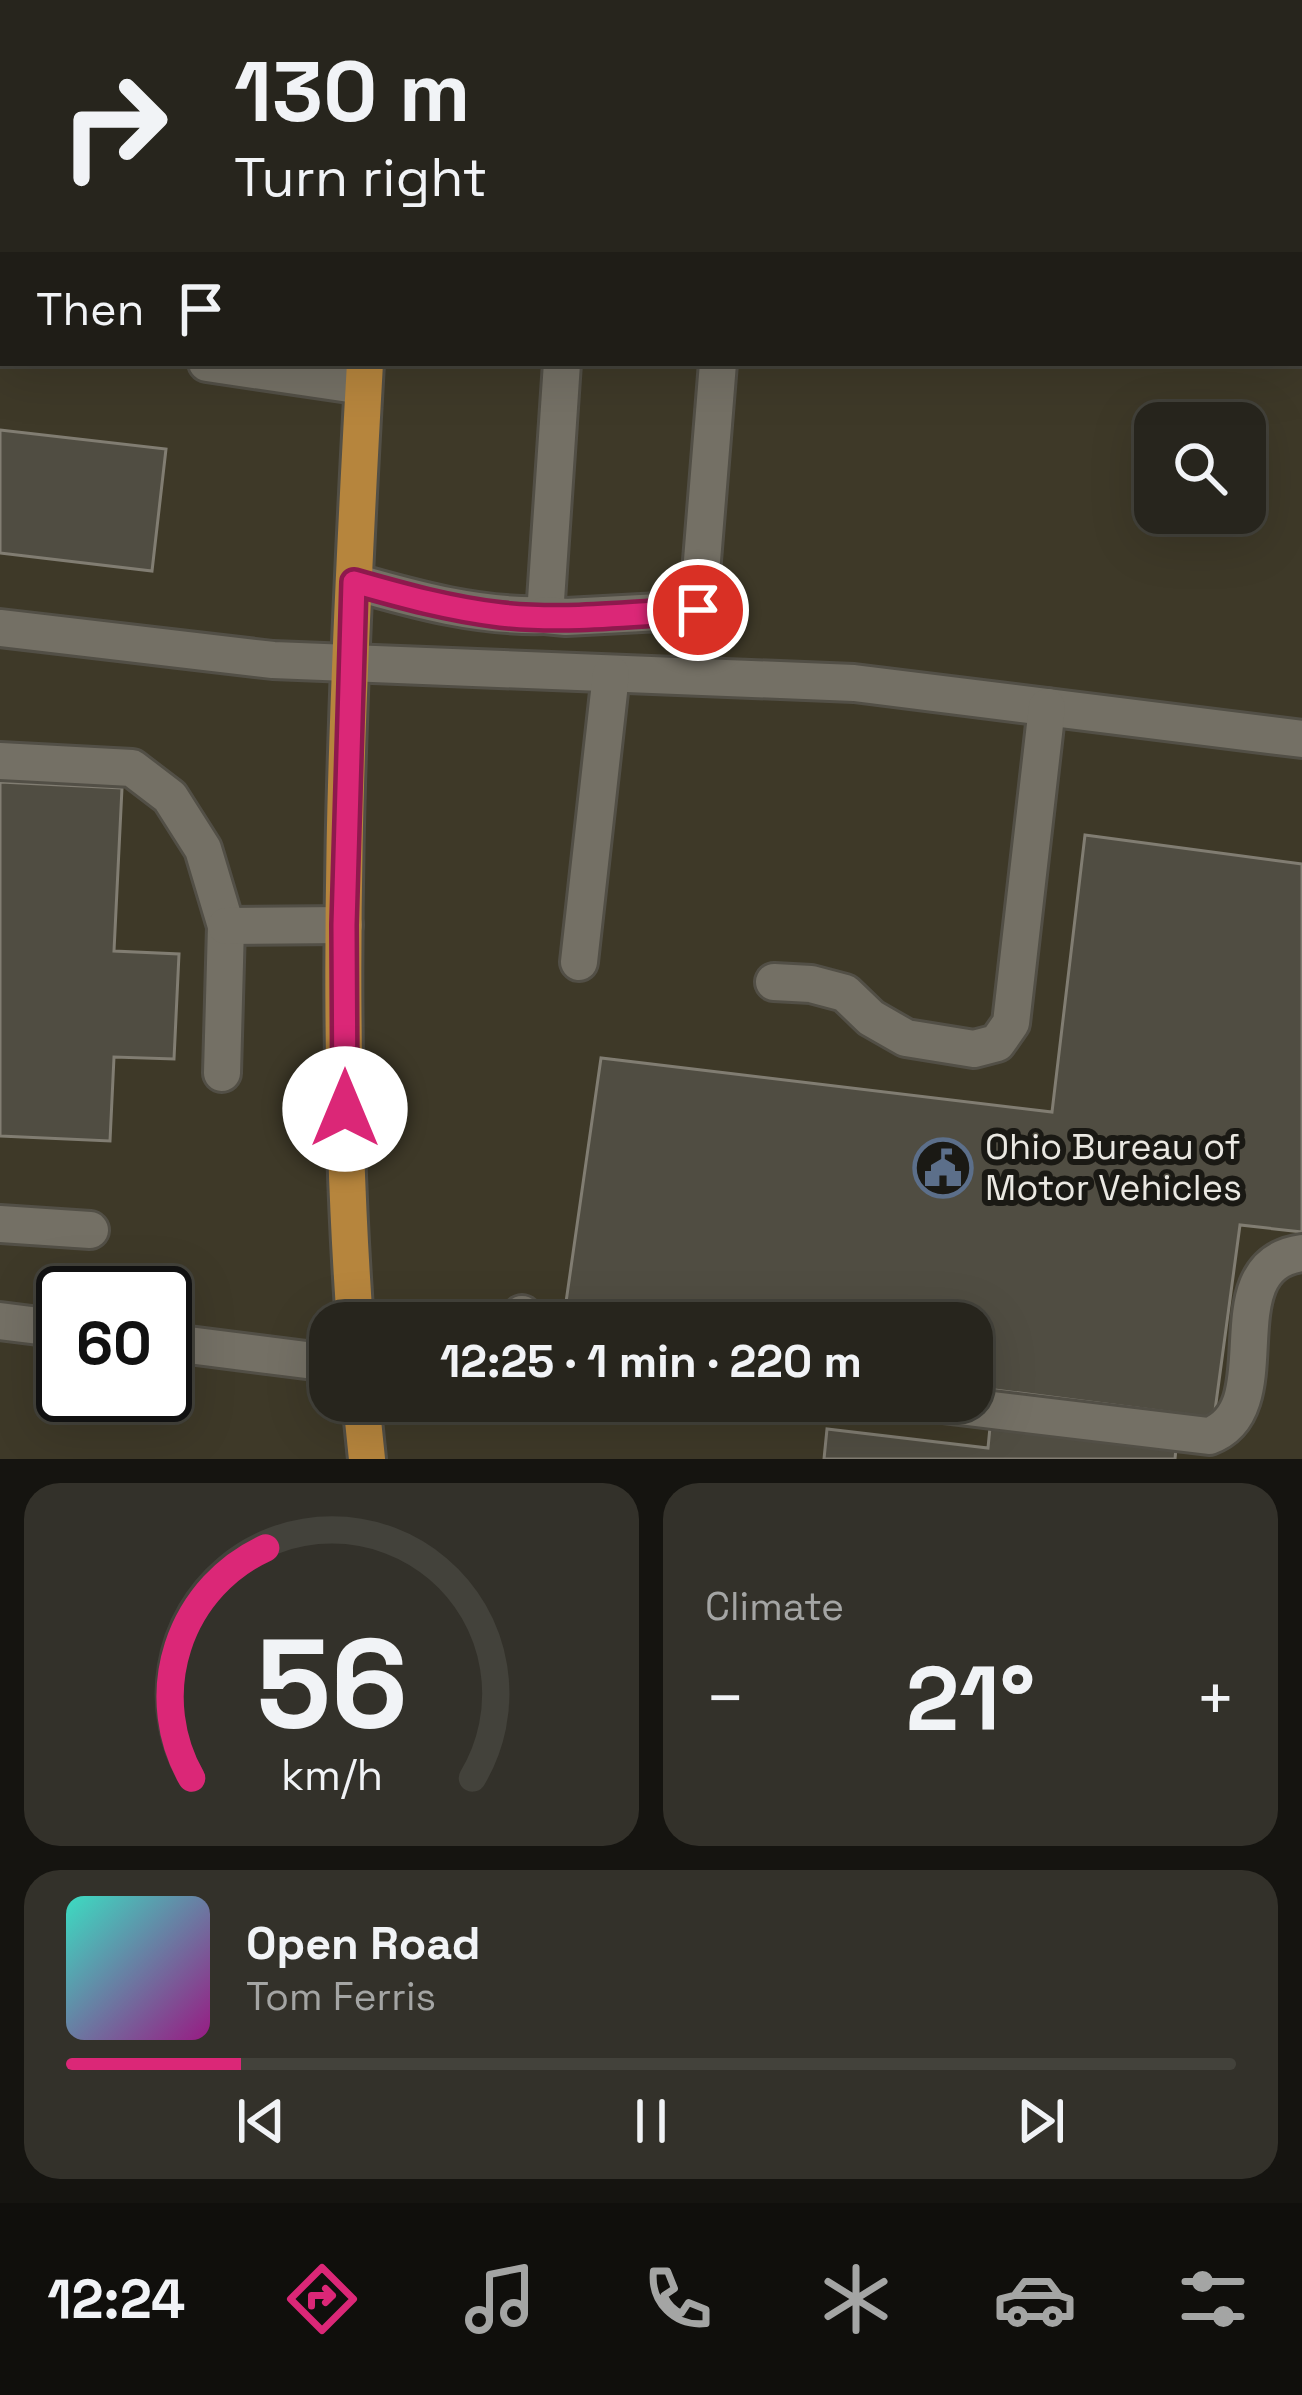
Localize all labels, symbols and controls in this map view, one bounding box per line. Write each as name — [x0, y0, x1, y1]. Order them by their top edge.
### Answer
text: 130 m — [234, 38, 471, 146]
icon: right — [36, 48, 192, 204]
text: Turn right — [234, 143, 487, 212]
icon: arrive — [168, 276, 234, 342]
text: Then — [36, 281, 144, 338]
map controls — [1134, 402, 1266, 534]
button: search — [1134, 402, 1266, 534]
pin — [647, 559, 749, 661]
icon: arrive — [665, 577, 731, 643]
position arrow — [282, 1046, 408, 1172]
place label: Ohio Bureau of Motor Vehicles — [985, 1124, 1242, 1211]
public building icon: Ohio Bureau of Motor Vehicles — [912, 1137, 974, 1199]
speed limit sign: 60 — [36, 1266, 192, 1422]
text: 12:25 · 1 min · 220 m — [440, 1333, 862, 1390]
text: Climate — [705, 1582, 844, 1631]
text: 56 — [255, 1604, 408, 1763]
text: 21° — [906, 1641, 1035, 1756]
text: − — [705, 1656, 746, 1740]
text: + — [1195, 1656, 1236, 1740]
text: km/h — [280, 1747, 383, 1802]
text: Open Road — [246, 1915, 481, 1972]
text: Tom Ferris — [246, 1972, 436, 2021]
icon: previous — [228, 2088, 294, 2154]
icon: pause — [618, 2088, 684, 2154]
icon: next — [1008, 2088, 1074, 2154]
icon: directions — [280, 2257, 364, 2341]
icon: music — [458, 2257, 542, 2341]
icon: phone — [636, 2257, 720, 2341]
icon: climate — [814, 2257, 898, 2341]
icon: car — [993, 2257, 1077, 2341]
icon: filters — [1171, 2257, 1255, 2341]
text: 12:24 — [47, 2265, 185, 2334]

